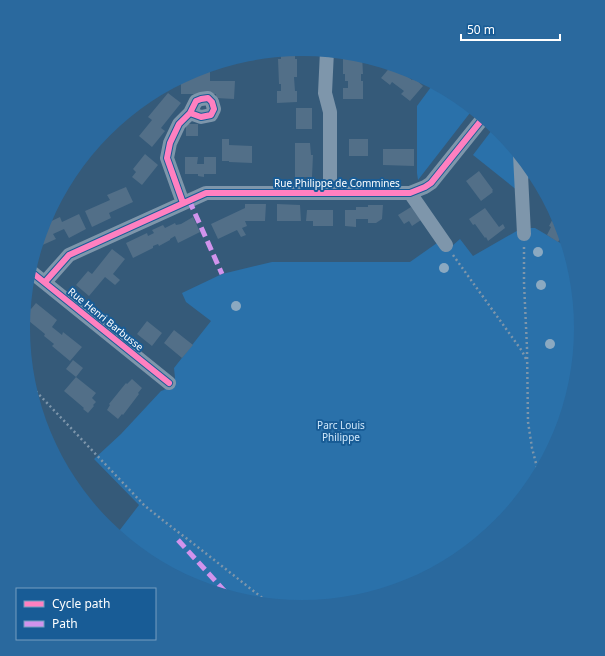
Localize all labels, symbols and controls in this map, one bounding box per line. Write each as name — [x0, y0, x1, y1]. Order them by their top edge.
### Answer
scale bar — [461, 16, 560, 42]
text: 50 m — [467, 21, 495, 38]
street label: Rue Philippe de Commines — [274, 176, 400, 190]
street label: Rue Henri Barbusse — [65, 284, 147, 354]
park label: Parc Louis Philippe — [317, 418, 365, 444]
legend — [16, 588, 156, 640]
text: Cycle path — [52, 595, 110, 612]
text: Path — [52, 615, 78, 632]

